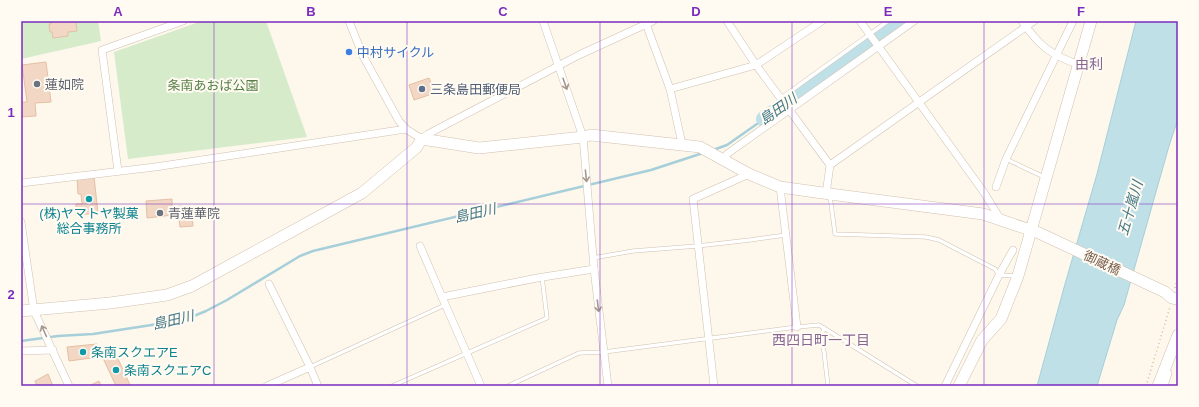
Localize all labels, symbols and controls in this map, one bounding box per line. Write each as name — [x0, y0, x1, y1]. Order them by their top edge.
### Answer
text: A — [113, 4, 123, 19]
text: B — [306, 4, 316, 19]
text: C — [498, 4, 508, 19]
text: D — [691, 4, 701, 19]
text: E — [884, 4, 893, 19]
text: F — [1077, 4, 1085, 19]
place label: 中村サイクル — [357, 45, 434, 60]
marker: 中村サイクル — [344, 47, 354, 57]
district label: 由利 — [1075, 56, 1103, 72]
place label: 蓮如院 — [45, 77, 84, 92]
park label: 条南あおば公園 — [167, 78, 259, 93]
one-way arrow — [562, 78, 569, 91]
marker: 蓮如院 — [32, 79, 42, 89]
place label: 三条島田郵便局 — [430, 82, 521, 97]
marker: 三条島田郵便局 — [417, 84, 427, 94]
water label: 島田川 — [756, 89, 801, 128]
text: 1 — [7, 105, 15, 120]
one-way arrow — [582, 169, 590, 182]
water label: 五十嵐川 — [1115, 177, 1146, 237]
marker: (株)ヤマトヤ製菓 総合事務所 — [84, 194, 94, 204]
water label: 島田川 — [453, 200, 499, 226]
place label: (株)ヤマトヤ製菓 総合事務所 — [39, 206, 139, 236]
place label: 青蓮華院 — [168, 206, 220, 221]
marker: 青蓮華院 — [155, 208, 165, 218]
street label: 御蔵橋 — [1081, 248, 1123, 278]
text: 2 — [7, 287, 15, 302]
one-way arrow — [595, 299, 602, 312]
water label: 島田川 — [151, 307, 197, 333]
one-way arrow — [40, 325, 47, 337]
district label: 西四日町一丁目 — [772, 332, 870, 348]
place label: 条南スクエアE — [91, 345, 178, 360]
marker: 条南スクエアE — [78, 347, 88, 357]
place label: 条南スクエアC — [124, 363, 211, 378]
marker: 条南スクエアC — [111, 365, 121, 375]

